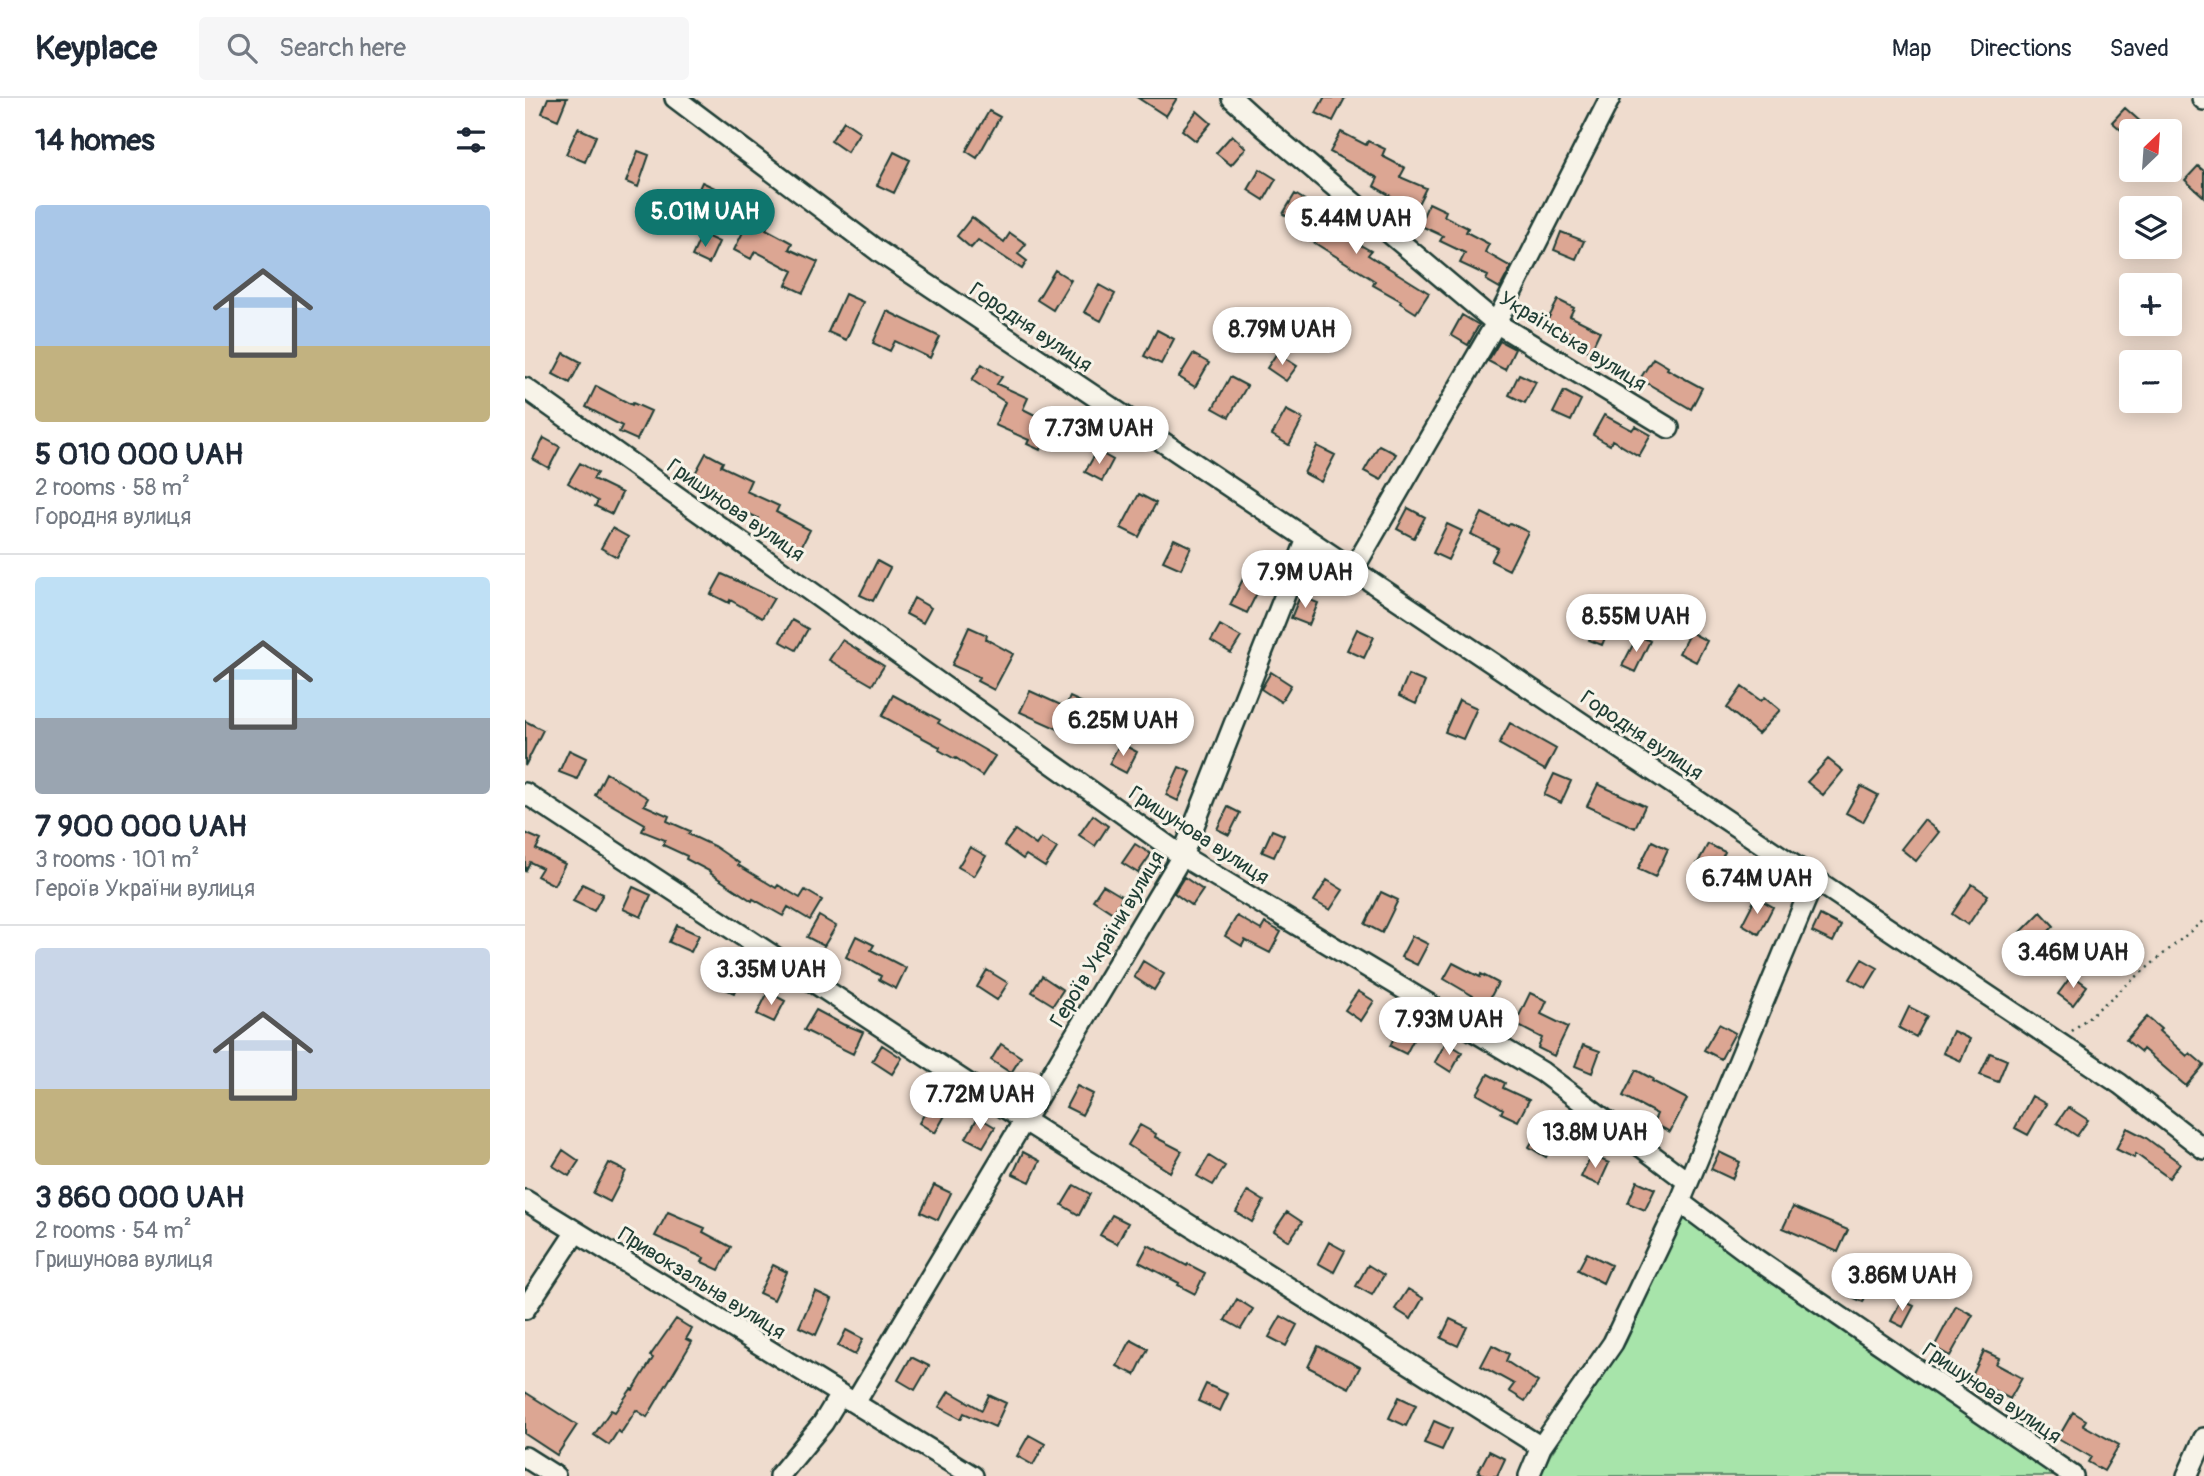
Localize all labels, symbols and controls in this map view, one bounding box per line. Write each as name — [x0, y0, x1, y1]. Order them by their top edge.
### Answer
search box — [199, 17, 689, 80]
text: Keyplace — [35, 28, 157, 69]
icon: search — [223, 29, 261, 67]
text: Search here — [279, 32, 406, 64]
text: Map — [1892, 34, 1932, 63]
text: Directions — [1970, 34, 2071, 63]
text: Saved — [2109, 34, 2169, 63]
north arrow — [2119, 119, 2182, 182]
map controls — [2119, 119, 2182, 413]
icon: filters — [452, 121, 490, 159]
text: 14 homes — [35, 122, 155, 159]
pin: 5.01M UAH — [625, 190, 785, 249]
button: layers — [2119, 196, 2182, 259]
text: 5.01M UAH — [651, 197, 759, 226]
pin: 5.44M UAH — [1276, 197, 1436, 256]
text: 5.44M UAH — [1301, 204, 1411, 233]
icon: home — [200, 250, 326, 376]
button: + — [2119, 273, 2182, 336]
street label: Городня вулиця — [964, 276, 1097, 379]
street label: Українська вулиця — [1494, 285, 1652, 398]
pin: 8.79M UAH — [1202, 308, 1362, 367]
text: 8.79M UAH — [1229, 315, 1335, 344]
button: − — [2119, 350, 2182, 413]
pin: 7.73M UAH — [1019, 406, 1179, 466]
text: 7.73M UAH — [1045, 414, 1153, 443]
text: 5 010 000 UAH — [35, 436, 243, 473]
street label: Гришунова вулиця — [661, 453, 810, 568]
text: 2 rooms · 58 m² — [35, 473, 190, 502]
text: Городня вулиця — [35, 502, 191, 531]
pin: 7.9M UAH — [1233, 550, 1377, 610]
text: 7.9M UAH — [1257, 558, 1353, 587]
pin: 8.55M UAH — [1556, 594, 1716, 654]
text: 8.55M UAH — [1582, 602, 1690, 631]
icon: home — [200, 622, 326, 748]
street label: Городня вулиця — [1575, 684, 1708, 787]
pin: 6.25M UAH — [1043, 698, 1203, 758]
text: 6.25M UAH — [1068, 706, 1178, 735]
street label: Гришунова вулиця — [1123, 780, 1274, 891]
text: 7 900 000 UAH — [35, 808, 247, 845]
text: 3 rooms · 101 m² — [35, 845, 199, 874]
street label: Героїв України вулиця — [1044, 846, 1171, 1032]
pin: 6.74M UAH — [1677, 856, 1837, 916]
text: 6.74M UAH — [1702, 864, 1812, 893]
text: Героїв України вулиця — [35, 874, 255, 903]
pin: 3.46M UAH — [1993, 930, 2153, 990]
text: 3.46M UAH — [2018, 938, 2128, 967]
pin: 3.35M UAH — [691, 948, 851, 1007]
text: 3.35M UAH — [716, 955, 826, 984]
icon: home — [200, 993, 326, 1119]
pin: 7.93M UAH — [1369, 998, 1529, 1057]
text: 7.93M UAH — [1395, 1005, 1503, 1034]
pin: 7.72M UAH — [900, 1072, 1060, 1132]
text: 7.72M UAH — [926, 1080, 1034, 1109]
pin: 13.8M UAH — [1515, 1110, 1675, 1170]
text: 13.8M UAH — [1543, 1118, 1647, 1147]
text: 3 860 000 UAH — [35, 1179, 244, 1216]
text: 2 rooms · 54 m² — [35, 1216, 192, 1245]
street label: Привокзальна вулиця — [613, 1221, 790, 1346]
text: Гришунова вулиця — [35, 1245, 213, 1274]
pin: 3.86M UAH — [1822, 1254, 1982, 1313]
text: 3.86M UAH — [1847, 1261, 1957, 1290]
street label: Гришунова вулиця — [1917, 1337, 2067, 1450]

